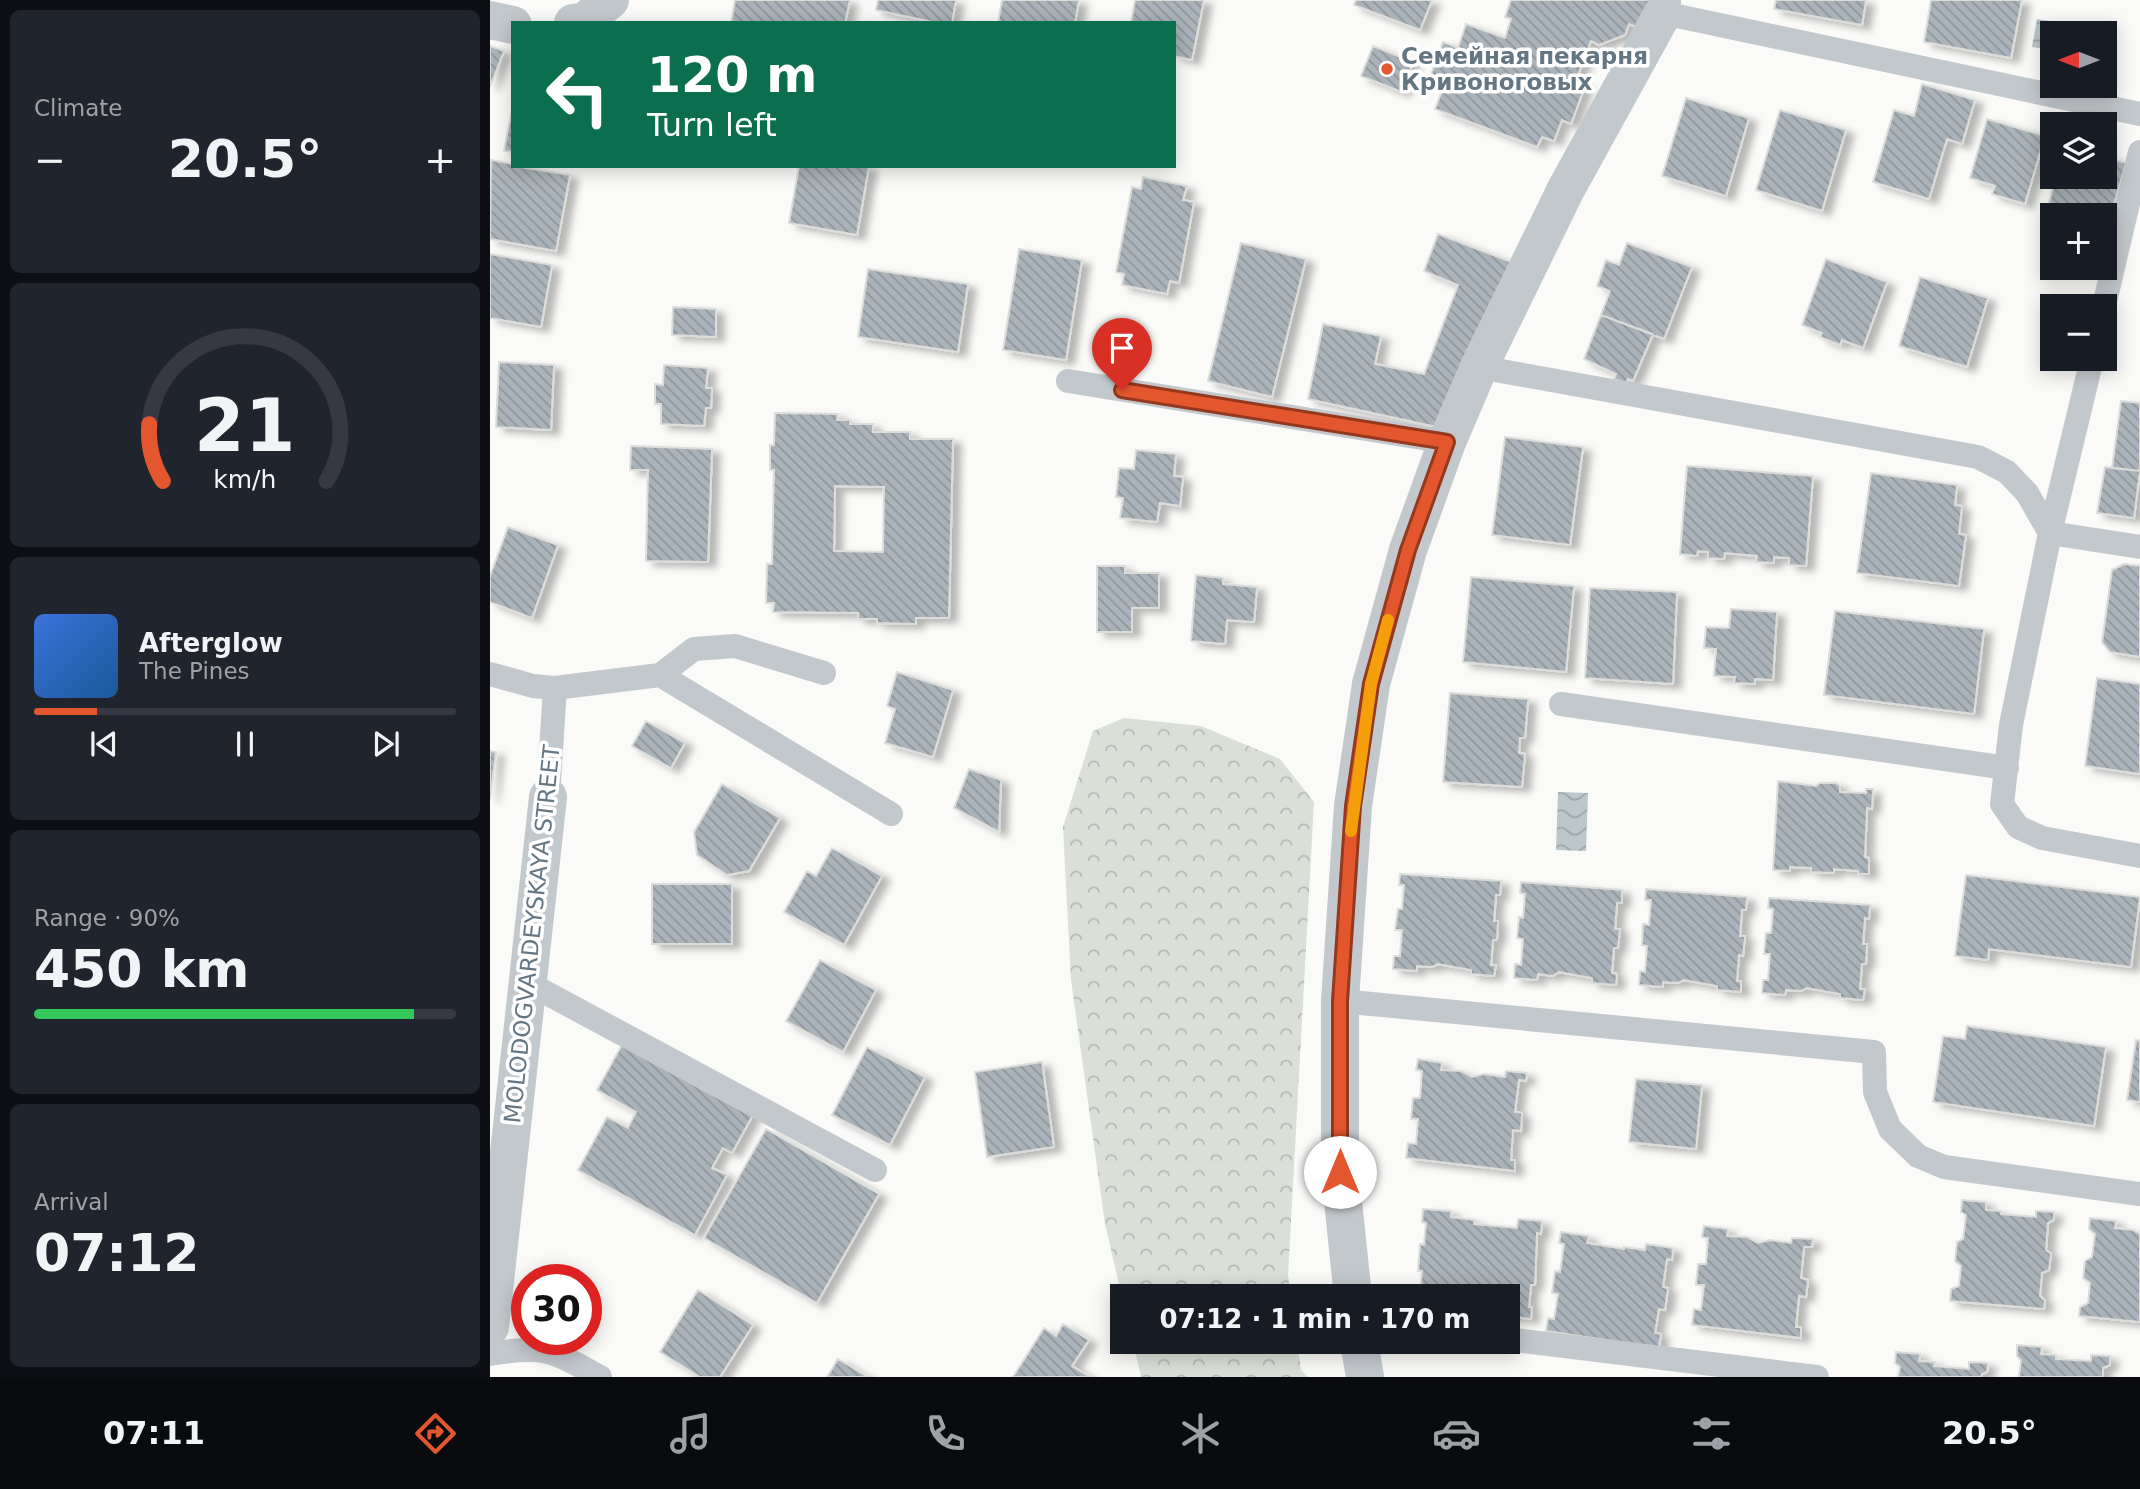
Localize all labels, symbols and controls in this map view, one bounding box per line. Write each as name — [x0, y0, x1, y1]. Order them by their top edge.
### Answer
north arrow — [2040, 21, 2118, 98]
map controls — [2040, 21, 2117, 371]
place label: Семейная пекарня Кривоноговых — [1401, 43, 1648, 95]
text: 120 m — [647, 47, 817, 104]
icon: left — [532, 49, 623, 140]
marker: Семейная пекарня Кривоноговых — [1379, 61, 1395, 77]
text: Climate — [34, 95, 123, 121]
text: Turn left — [647, 106, 777, 144]
button: layers — [2040, 112, 2117, 189]
text: 20.5° — [168, 129, 322, 189]
text: − — [34, 138, 66, 182]
text: + — [424, 138, 456, 182]
button: + — [2040, 203, 2117, 280]
button: − — [2040, 294, 2117, 371]
pin — [1092, 318, 1152, 390]
icon: arrive — [1103, 329, 1141, 367]
text: 21 — [194, 384, 296, 469]
text: km/h — [213, 465, 277, 494]
text: Afterglow — [139, 628, 283, 658]
text: The Pines — [139, 658, 250, 684]
icon: previous — [85, 725, 123, 763]
icon: pause — [226, 725, 264, 763]
icon: next — [367, 725, 405, 763]
street label: MOLODOGVARDEYSKAYA STREET — [499, 743, 565, 1124]
text: Range · 90% — [34, 905, 180, 931]
text: 450 km — [34, 939, 249, 999]
position arrow — [1303, 1135, 1377, 1209]
text: Arrival — [34, 1189, 109, 1215]
text: 07:12 — [34, 1223, 200, 1283]
speed limit sign: 30 — [511, 1264, 602, 1355]
text: 07:12 · 1 min · 170 m — [1160, 1304, 1470, 1334]
icon: directions — [411, 1409, 460, 1458]
icon: music — [666, 1409, 715, 1458]
icon: phone — [921, 1409, 970, 1458]
icon: climate — [1176, 1409, 1225, 1458]
icon: car — [1432, 1409, 1481, 1458]
icon: filters — [1687, 1409, 1736, 1458]
text: 07:11 — [103, 1414, 205, 1452]
text: 20.5° — [1942, 1414, 2037, 1452]

